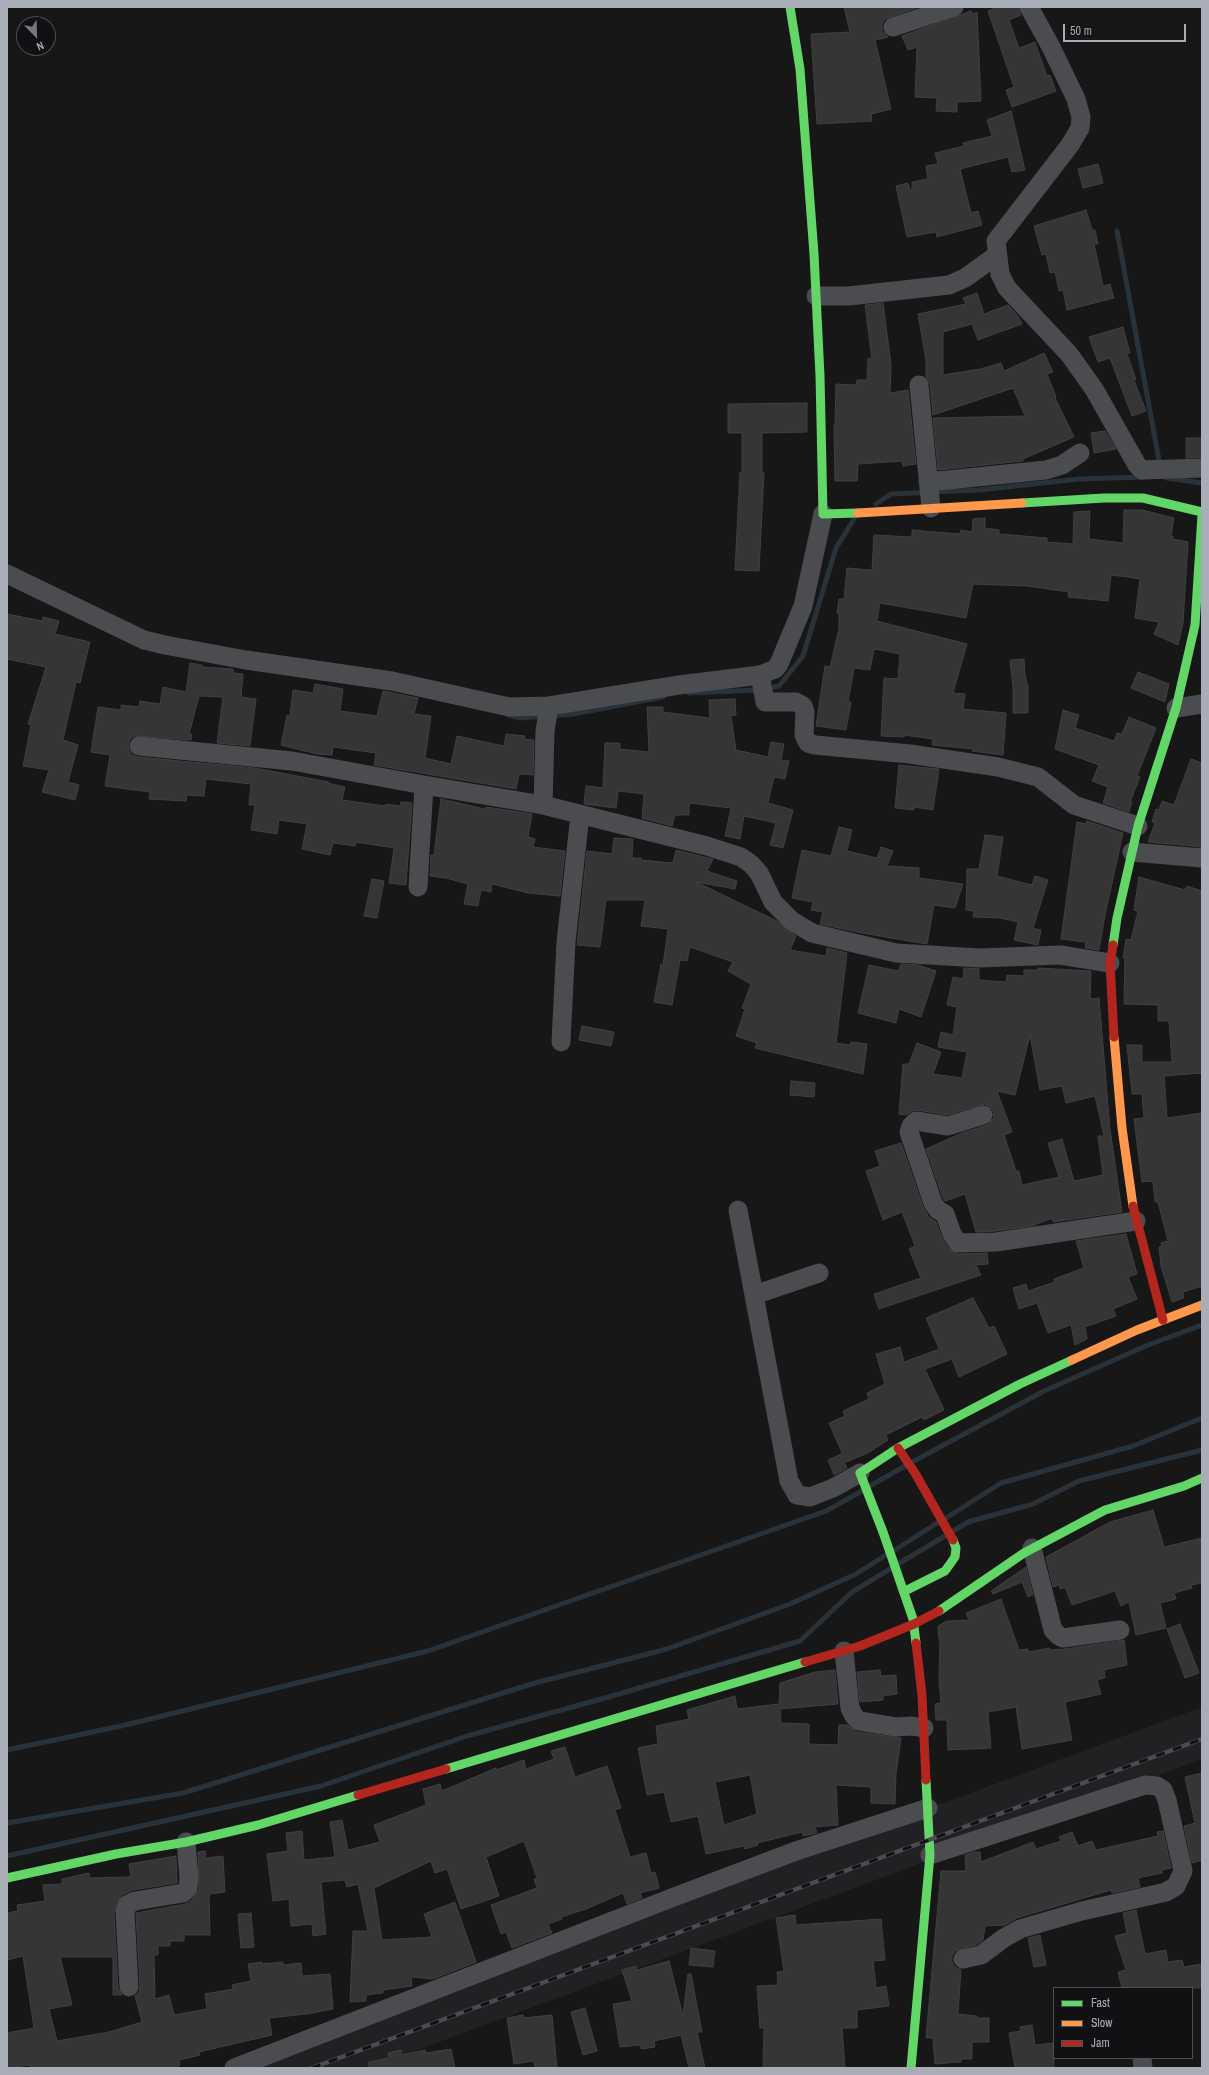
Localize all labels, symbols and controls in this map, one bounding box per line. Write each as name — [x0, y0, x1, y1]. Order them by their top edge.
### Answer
north arrow — [16, 16, 56, 56]
scale bar — [1065, 16, 1188, 42]
text: 50 m — [1070, 23, 1092, 39]
text: N — [35, 38, 46, 54]
legend — [1053, 1987, 1193, 2059]
text: Fast — [1091, 1995, 1110, 2011]
text: Slow — [1091, 2015, 1112, 2031]
text: Jam — [1091, 2035, 1110, 2051]

